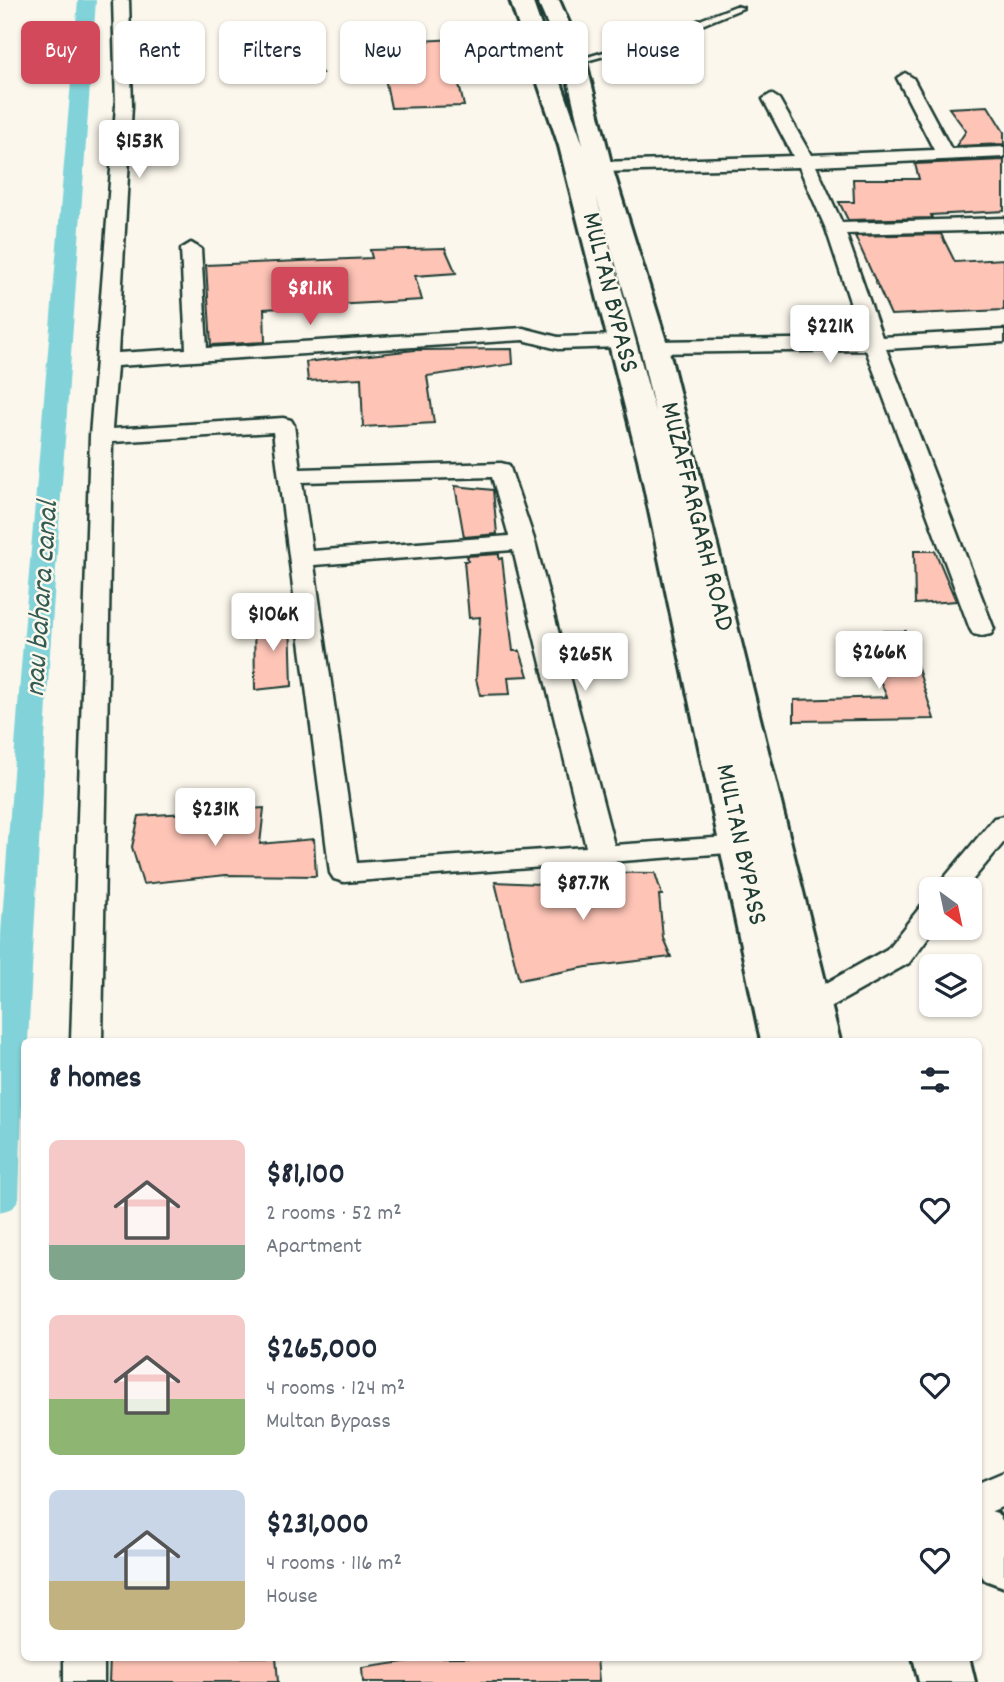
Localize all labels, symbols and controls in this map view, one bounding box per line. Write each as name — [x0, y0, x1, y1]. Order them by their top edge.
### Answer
chip: Buy — [21, 21, 100, 84]
chip: Rent — [114, 21, 205, 84]
chip: Filters — [219, 21, 326, 84]
chip: New — [340, 21, 426, 84]
chip: Apartment — [440, 21, 588, 84]
chip: House — [602, 21, 704, 84]
pin: $153K — [90, 120, 188, 180]
text: $153K — [115, 126, 163, 159]
street label: MULTAN BYPASS — [569, 208, 647, 378]
pin: $81.1K — [253, 268, 367, 327]
text: $81.1K — [287, 273, 333, 306]
pin: $221K — [781, 306, 879, 365]
text: $221K — [806, 311, 854, 344]
street label: MUZAFFARGARH ROAD — [647, 398, 743, 636]
water label: nau bahara canal — [16, 497, 72, 698]
pin: $106K — [224, 594, 322, 653]
text: $106K — [247, 599, 299, 632]
pin: $266K — [830, 632, 928, 691]
pin: $265K — [536, 634, 634, 693]
text: $266K — [852, 637, 906, 670]
text: $265K — [558, 639, 612, 672]
street label: MULTAN BYPASS — [702, 760, 776, 930]
pin: $231K — [166, 788, 264, 848]
text: $231K — [191, 794, 239, 827]
pin: $87.7K — [526, 862, 640, 922]
text: $87.7K — [557, 868, 609, 901]
north arrow — [919, 877, 982, 940]
map controls — [919, 877, 982, 1017]
button: layers — [919, 954, 982, 1017]
text: 8 homes — [49, 1059, 141, 1102]
icon: filters — [916, 1061, 954, 1099]
text: $81,100 — [266, 1155, 345, 1198]
icon: home — [105, 1168, 189, 1252]
icon: heart — [916, 1191, 954, 1229]
text: 2 rooms · 52 m² — [266, 1198, 402, 1231]
text: Apartment — [266, 1231, 362, 1264]
text: $265,000 — [266, 1330, 378, 1373]
icon: home — [105, 1343, 189, 1427]
icon: heart — [916, 1366, 954, 1404]
text: 4 rooms · 124 m² — [266, 1373, 405, 1406]
text: Multan Bypass — [266, 1406, 391, 1439]
text: $231,000 — [266, 1505, 369, 1548]
icon: home — [105, 1518, 189, 1602]
icon: heart — [916, 1541, 954, 1579]
text: 4 rooms · 116 m² — [266, 1548, 402, 1581]
text: House — [266, 1581, 318, 1614]

